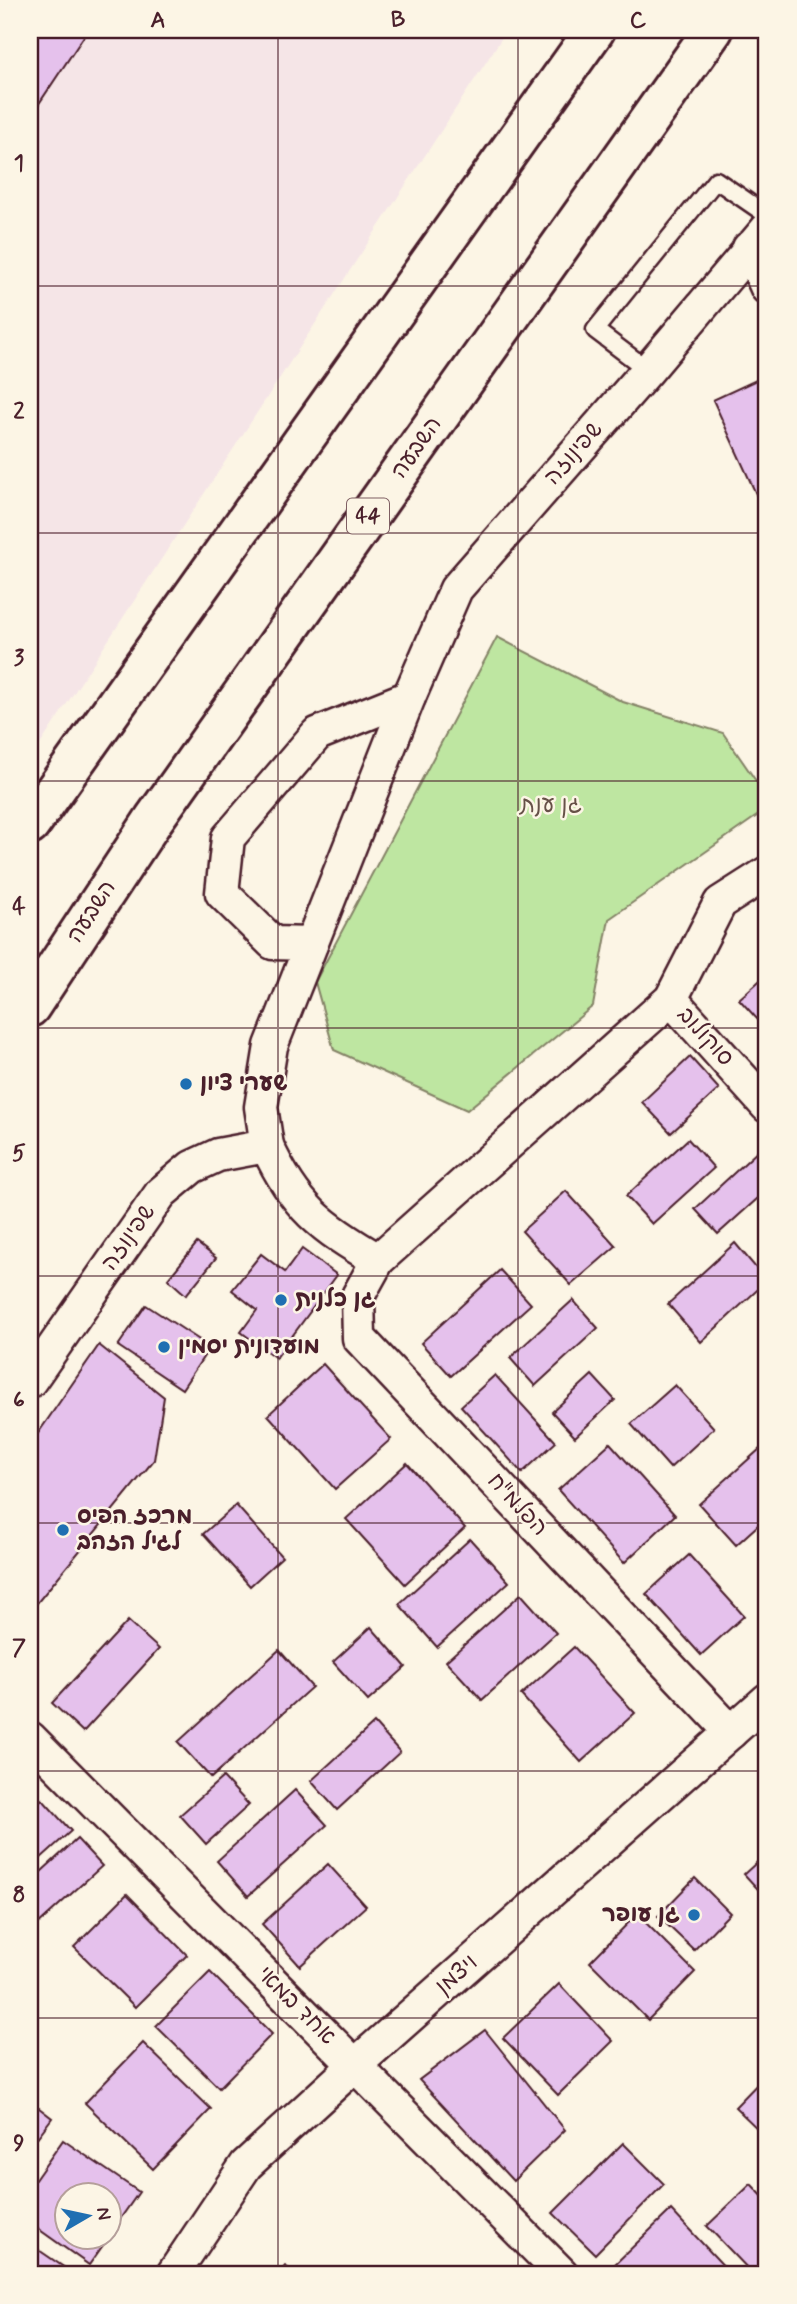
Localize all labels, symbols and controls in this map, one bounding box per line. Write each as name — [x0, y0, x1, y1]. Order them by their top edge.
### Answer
text: A — [150, 6, 166, 36]
text: B — [391, 6, 406, 36]
text: C — [630, 6, 647, 36]
text: 1 — [14, 149, 24, 179]
text: 2 — [13, 397, 25, 427]
street label: השבעה — [385, 411, 449, 485]
street label: שפינוזה — [538, 416, 610, 492]
road number: 44 — [347, 498, 389, 534]
text: 3 — [14, 644, 25, 674]
park label: גן ענת — [518, 791, 582, 821]
street label: השבעה — [61, 875, 123, 949]
text: 4 — [12, 892, 26, 922]
street label: סוקולוב — [670, 1001, 740, 1073]
place label: שערי ציון — [200, 1069, 288, 1099]
marker: שערי ציון — [178, 1076, 194, 1092]
text: 5 — [12, 1139, 26, 1169]
street label: שפינוזה — [95, 1199, 163, 1277]
place label: גן כלנית — [295, 1285, 376, 1315]
marker: גן כלנית — [273, 1292, 289, 1308]
place label: מועדונית יסמין — [178, 1332, 320, 1362]
marker: מועדונית יסמין — [156, 1339, 172, 1355]
text: 6 — [13, 1386, 25, 1416]
street label: הפלמ"ח — [480, 1467, 554, 1543]
place label: מרכז הפיס לגיל הזהב — [76, 1502, 192, 1558]
marker: מרכז הפיס לגיל הזהב — [55, 1522, 71, 1538]
text: 7 — [12, 1634, 26, 1664]
text: 8 — [13, 1881, 25, 1911]
place label: גן עופר — [602, 1900, 680, 1930]
marker: גן עופר — [686, 1907, 702, 1923]
street label: ויצמן — [429, 1948, 485, 2002]
street label: אחד במאי — [250, 1960, 342, 2052]
text: 9 — [13, 2129, 25, 2159]
north arrow — [52, 2182, 122, 2252]
text: N — [90, 2205, 117, 2222]

